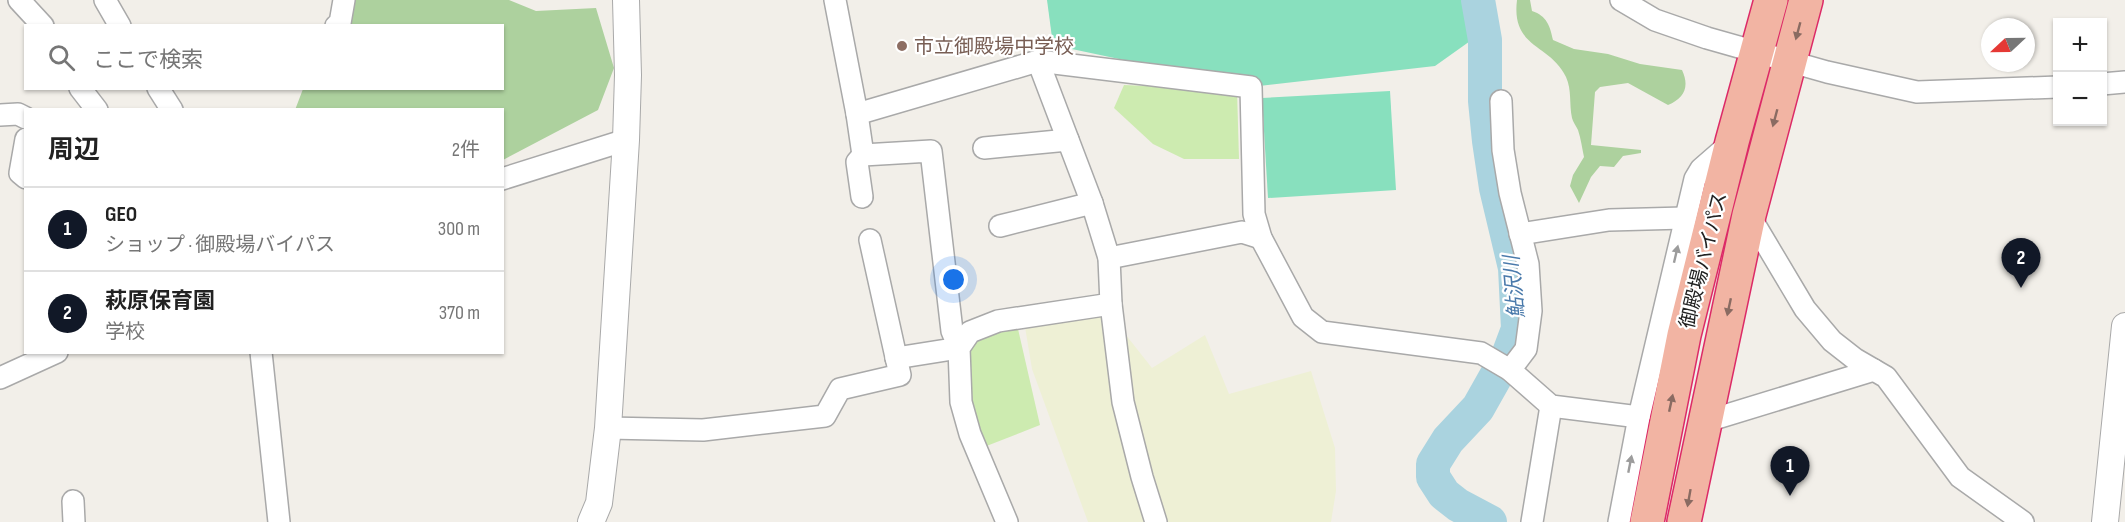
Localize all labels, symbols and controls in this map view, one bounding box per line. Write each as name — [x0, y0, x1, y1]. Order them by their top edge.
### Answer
north arrow — [1981, 18, 2035, 72]
map controls — [2053, 18, 2107, 126]
button: + — [2053, 18, 2107, 72]
one-way arrow — [1793, 22, 1803, 40]
search box — [24, 24, 504, 90]
place label: 市立御殿場中学校 — [914, 35, 1074, 59]
marker: 市立御殿場中学校 — [895, 39, 909, 53]
icon: search — [45, 41, 78, 74]
text: ここで検索 — [93, 47, 203, 74]
button: − — [2053, 72, 2107, 126]
one-way arrow — [1770, 109, 1780, 127]
text: 周辺 — [48, 135, 100, 166]
text: 2件 — [452, 138, 480, 162]
street label: 御殿場バイパス — [1675, 190, 1733, 331]
text: GEO — [105, 201, 137, 228]
text: 1 — [64, 217, 71, 241]
text: 300 m — [438, 217, 480, 241]
text: ショップ · 御殿場バイパス — [105, 233, 335, 257]
pin: 2 — [2002, 238, 2040, 288]
one-way arrow — [1672, 244, 1681, 263]
water label: 鮎沢川 — [1499, 252, 1530, 319]
your location — [939, 265, 968, 294]
text: 萩原保育園 — [105, 288, 215, 315]
one-way arrow — [1724, 298, 1733, 317]
text: 2 — [63, 301, 72, 325]
text: 370 m — [439, 301, 480, 325]
text: 学校 — [105, 320, 145, 344]
one-way arrow — [1667, 393, 1676, 412]
pin: 1 — [1770, 446, 1810, 496]
one-way arrow — [1626, 455, 1635, 474]
one-way arrow — [1684, 489, 1693, 508]

